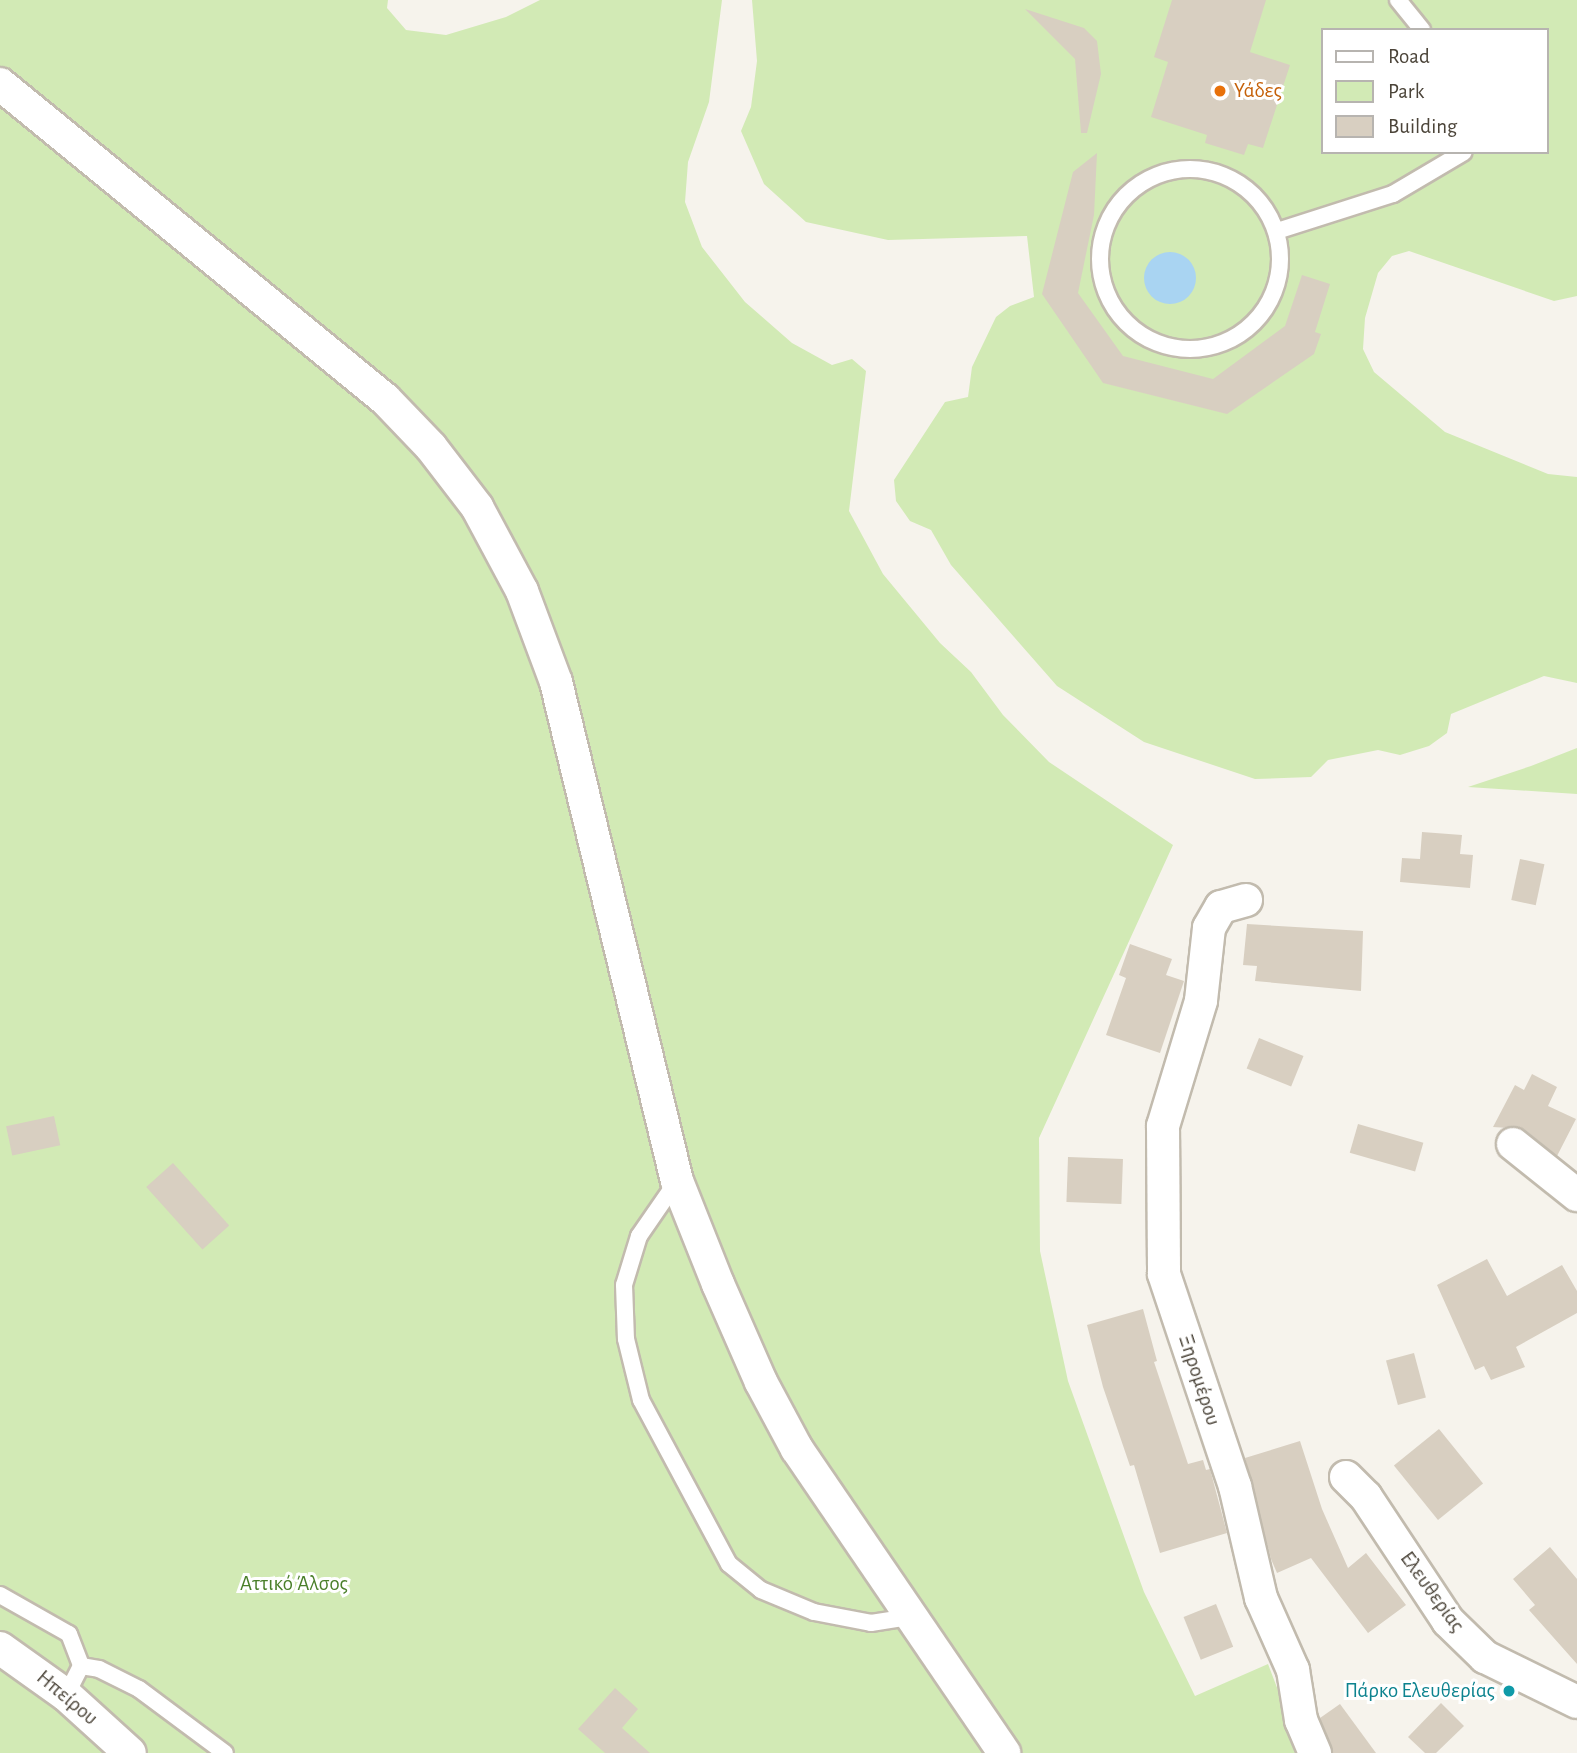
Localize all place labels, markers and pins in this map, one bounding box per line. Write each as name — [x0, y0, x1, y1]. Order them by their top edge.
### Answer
place label: Υάδες — [1234, 78, 1282, 104]
marker: Υάδες — [1212, 83, 1228, 99]
place label: Πάρκο Ελευθερίας — [1345, 1678, 1495, 1704]
marker: Πάρκο Ελευθερίας — [1501, 1683, 1517, 1699]

